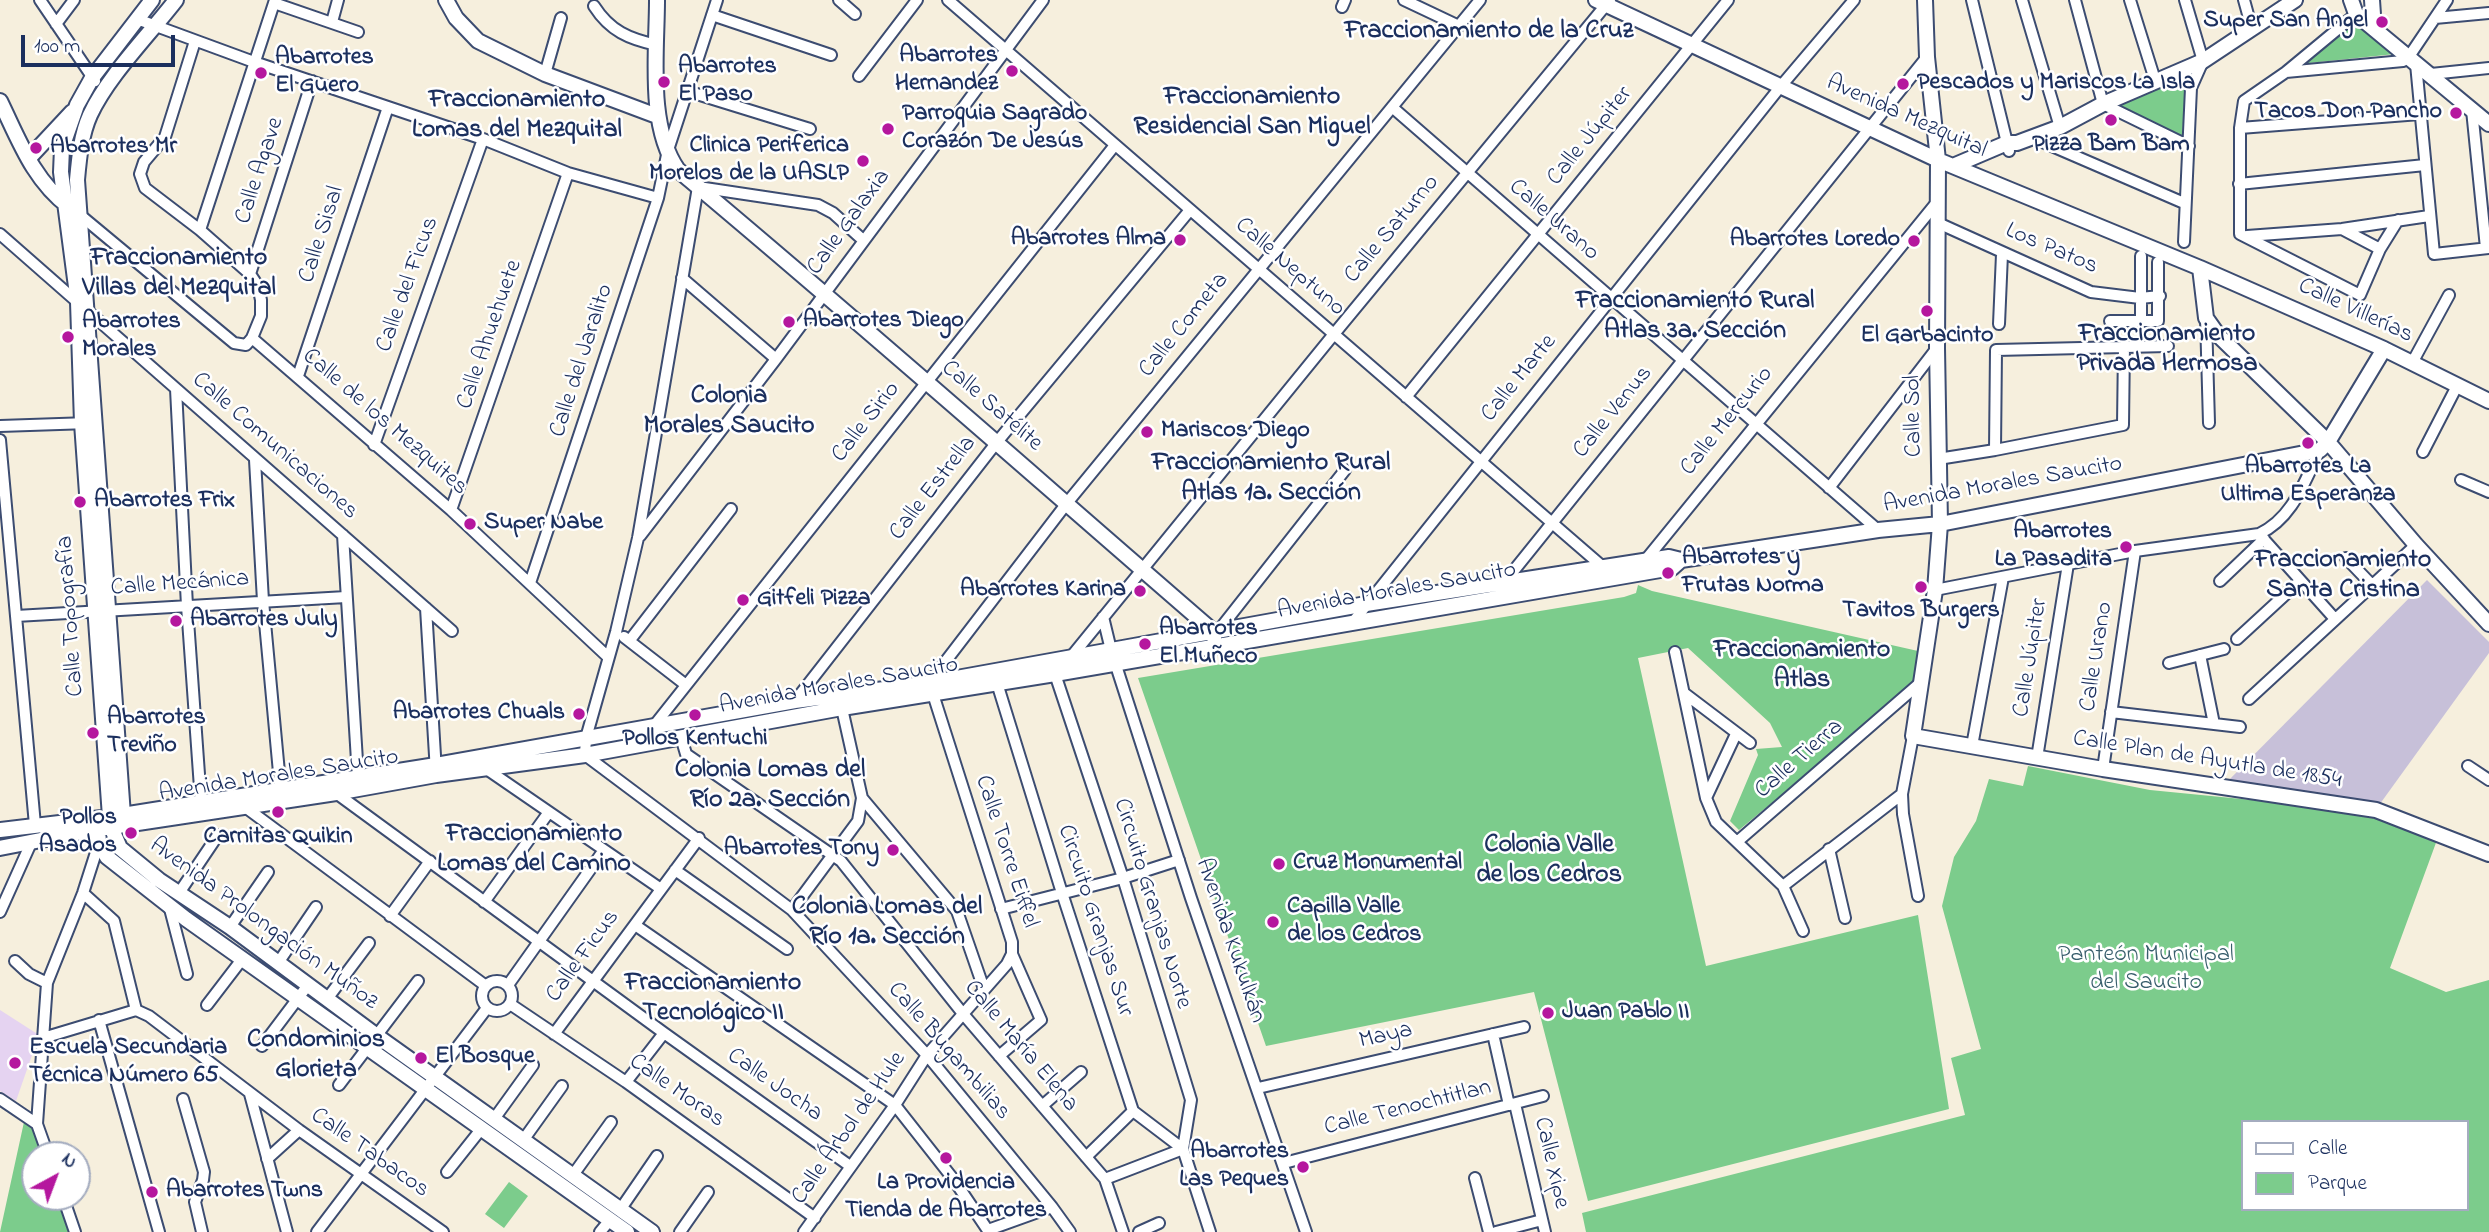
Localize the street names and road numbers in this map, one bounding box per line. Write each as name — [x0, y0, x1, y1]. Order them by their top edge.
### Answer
street label: Avenida Mezquital — [1821, 70, 1991, 166]
street label: Calle Júpiter — [1542, 81, 1640, 193]
street label: Calle Agave — [230, 114, 292, 228]
street label: Calle Galaxia — [802, 164, 898, 282]
street label: Calle Saturno — [1339, 170, 1447, 290]
street label: Calle Urano — [1502, 174, 1604, 268]
street label: Calle Sisal — [294, 183, 352, 287]
street label: Calle Neptuno — [1228, 212, 1350, 324]
street label: Calle del Ficus — [371, 214, 447, 356]
street label: Los Patos — [2000, 218, 2102, 282]
street label: Calle Ahuehuete — [452, 256, 530, 414]
street label: Calle Cometa — [1134, 268, 1236, 384]
street label: Calle Villerías — [2293, 273, 2417, 351]
street label: Calle del Jaralito — [545, 281, 621, 441]
street label: Calle Marte — [1476, 329, 1564, 429]
street label: Calle de los Mezquites — [295, 343, 473, 503]
street label: Calle Satélite — [934, 355, 1048, 459]
street label: Calle Venus — [1568, 361, 1660, 465]
street label: Calle Mercurio — [1675, 362, 1781, 482]
street label: Calle Comunicaciones — [185, 367, 363, 527]
street label: Calle Sol — [1900, 375, 1930, 457]
street label: Calle Sirio — [826, 377, 908, 469]
street label: Calle Estrella — [884, 431, 984, 547]
street label: Avenida Morales Saucito — [1881, 451, 2125, 521]
street label: Calle Topografía — [52, 535, 92, 697]
street label: Avenida Morales Saucito — [1275, 557, 1519, 627]
street label: Calle Mecánica — [110, 566, 250, 604]
street label: Calle Júpiter — [2008, 597, 2056, 719]
street label: Calle Urano — [2075, 600, 2121, 714]
street label: Avenida Morales Saucito — [717, 652, 961, 722]
street label: Calle Tierra — [1750, 714, 1850, 806]
street label: Calle Plan de Ayutla de 1854 — [2071, 726, 2343, 796]
street label: Avenida Morales Saucito — [157, 744, 401, 810]
street label: Calle Torre Eiffel — [967, 772, 1043, 932]
street label: Circuito Granjas Norte — [1105, 795, 1197, 1013]
street label: Circuito Granjas Sur — [1049, 822, 1139, 1020]
street label: Avenida Prolongación Muñoz — [143, 832, 383, 1018]
street label: Avenida Kukulkán — [1187, 855, 1271, 1027]
street label: Calle Ficus — [541, 905, 627, 1009]
street label: Calle María Elena — [956, 975, 1084, 1119]
street label: Calle Bugambilias — [880, 977, 1016, 1127]
street label: Maya — [1357, 1017, 1415, 1057]
street label: Calle Jocha — [721, 1043, 827, 1129]
street label: Calle Árbol de Hule — [787, 1047, 913, 1211]
street label: Calle Moras — [622, 1048, 730, 1136]
street label: Calle Tenochtitlan — [1322, 1074, 1494, 1144]
street label: Calle Tabacos — [304, 1102, 434, 1206]
street label: Calle Xipe — [1526, 1114, 1574, 1212]

